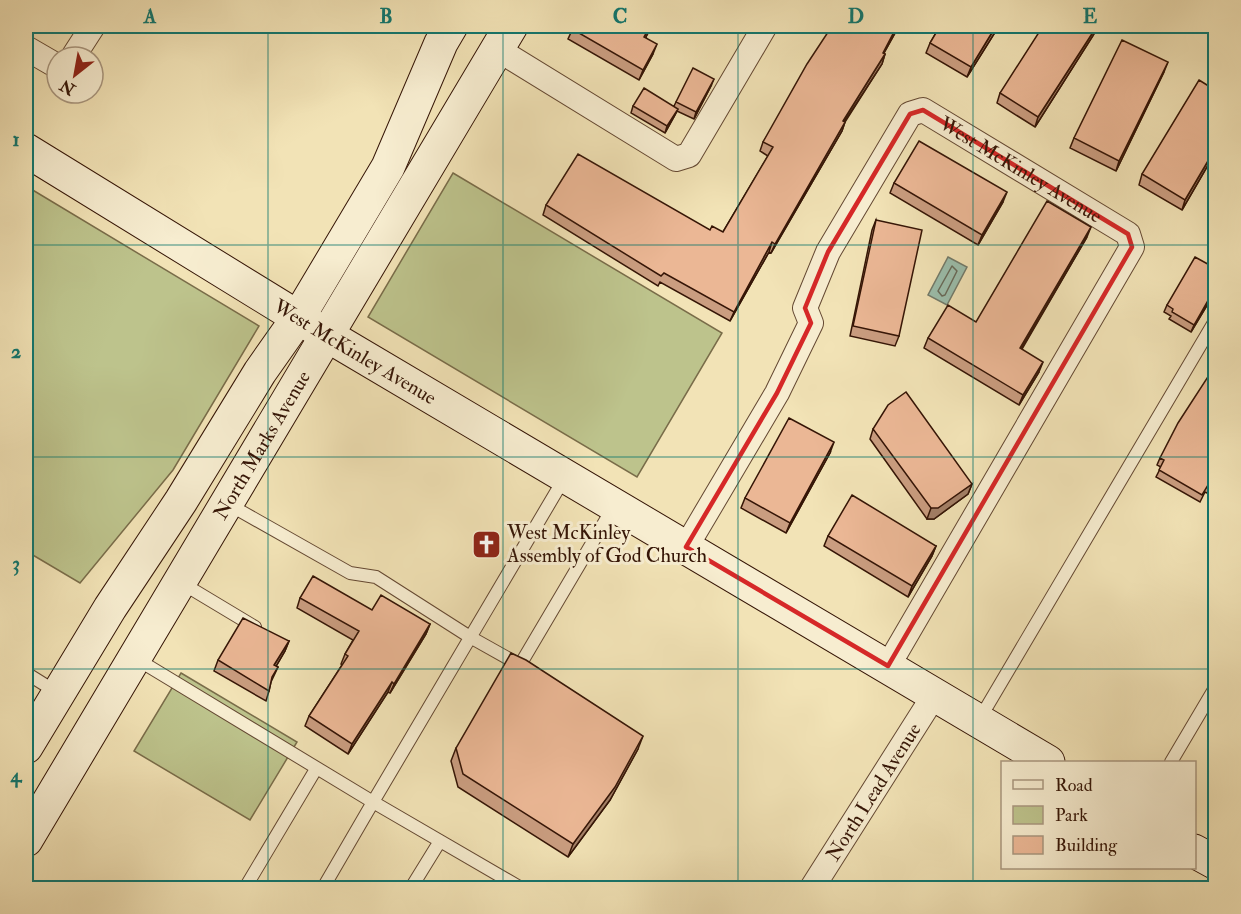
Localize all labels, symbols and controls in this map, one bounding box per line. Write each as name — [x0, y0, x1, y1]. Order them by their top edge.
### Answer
text: A — [143, 4, 157, 29]
text: B — [379, 4, 393, 29]
text: C — [613, 4, 627, 29]
text: D — [848, 4, 864, 29]
text: E — [1083, 4, 1098, 29]
north arrow — [45, 45, 105, 105]
text: N — [56, 74, 80, 100]
street label: West McKinley Avenue — [934, 110, 1107, 228]
text: 1 — [12, 127, 20, 152]
street label: West McKinley Avenue — [268, 293, 441, 410]
text: 2 — [11, 339, 21, 364]
street label: North Marks Avenue — [208, 366, 316, 524]
place label: West McKinley Assembly of God Church — [506, 520, 708, 568]
church icon: West McKinley Assembly of God Church — [470, 528, 502, 560]
text: 3 — [12, 551, 20, 576]
street label: North Lead Avenue — [820, 718, 927, 866]
legend — [1001, 761, 1196, 869]
text: 4 — [10, 763, 23, 788]
text: Road — [1055, 774, 1093, 797]
text: Park — [1055, 804, 1088, 827]
text: Building — [1055, 834, 1118, 857]

